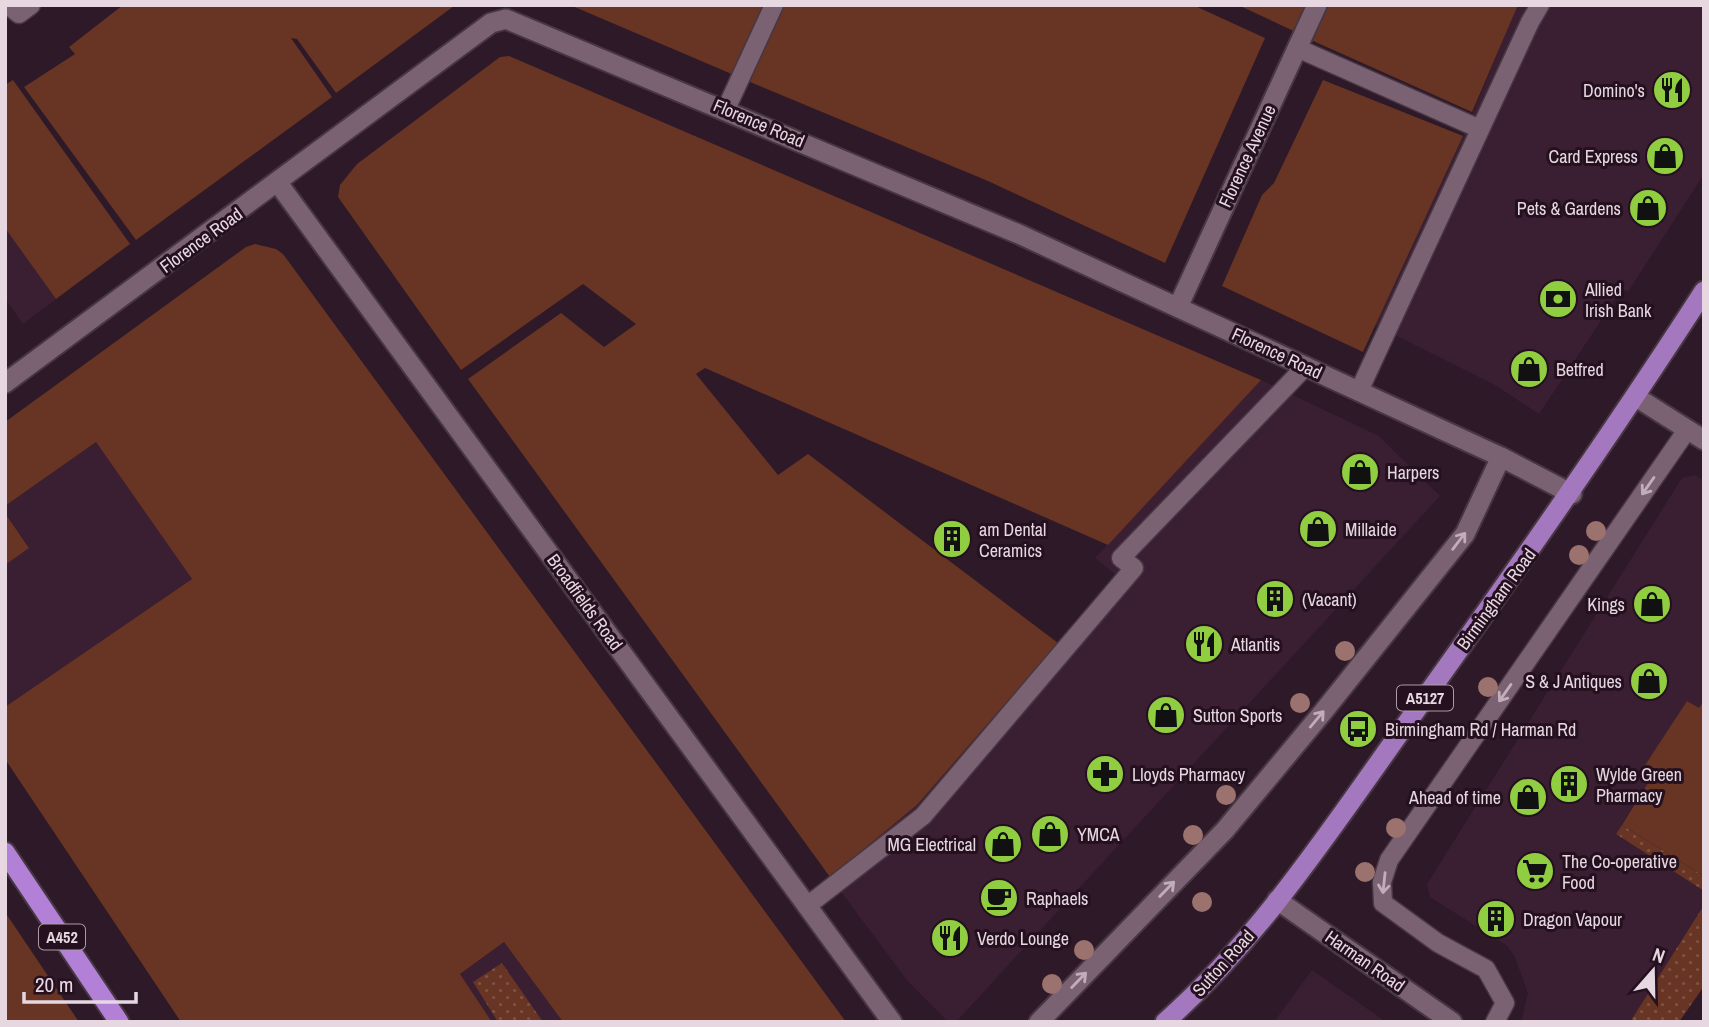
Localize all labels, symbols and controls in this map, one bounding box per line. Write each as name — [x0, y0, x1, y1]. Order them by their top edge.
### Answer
restaurant icon: Domino's — [1651, 69, 1693, 111]
place label: Domino's — [1583, 78, 1645, 103]
street label: Florence Road — [710, 93, 808, 153]
street label: Florence Avenue — [1212, 101, 1282, 211]
shop icon: Card Express — [1644, 135, 1686, 177]
place label: Card Express — [1549, 144, 1638, 169]
shop icon: Pets & Gardens — [1627, 187, 1669, 229]
place label: Pets & Gardens — [1517, 196, 1621, 221]
street label: Florence Road — [154, 201, 248, 279]
place label: Allied Irish Bank — [1584, 277, 1652, 323]
bank icon: Allied Irish Bank — [1537, 278, 1579, 320]
street label: Florence Road — [1228, 321, 1326, 385]
shop icon: Betfred — [1508, 348, 1550, 390]
place label: Betfred — [1556, 357, 1604, 382]
shop icon: Harpers — [1339, 451, 1381, 493]
place label: Harpers — [1387, 460, 1440, 485]
one-way arrow — [1641, 476, 1655, 495]
shop icon: Millaide — [1297, 508, 1339, 550]
place label: am Dental Ceramics — [979, 517, 1046, 563]
place label: Millaide — [1345, 517, 1397, 542]
building icon: am Dental Ceramics — [931, 518, 973, 560]
one-way arrow — [1452, 532, 1466, 551]
street label: Birmingham Road — [1451, 543, 1541, 655]
street label: Broadfields Road — [541, 549, 629, 655]
building icon: (Vacant) — [1254, 578, 1296, 620]
shop icon: Kings — [1631, 583, 1673, 625]
place label: (Vacant) — [1302, 587, 1357, 612]
place label: Kings — [1587, 592, 1625, 617]
restaurant icon: Atlantis — [1183, 623, 1225, 665]
place label: Atlantis — [1230, 632, 1280, 657]
shop icon: S & J Antiques — [1628, 660, 1670, 702]
place label: S & J Antiques — [1525, 669, 1622, 694]
one-way arrow — [1498, 683, 1512, 702]
road number: A5127 — [1397, 685, 1453, 710]
shop icon: Sutton Sports — [1145, 694, 1187, 736]
place label: Sutton Sports — [1193, 703, 1282, 728]
bus stop icon: Birmingham Rd / Harman Rd — [1337, 708, 1379, 750]
one-way arrow — [1310, 710, 1325, 728]
place label: Birmingham Rd / Harman Rd — [1385, 717, 1576, 742]
pharmacy icon: Lloyds Pharmacy — [1084, 753, 1126, 795]
place label: Lloyds Pharmacy — [1132, 762, 1246, 787]
place label: Wylde Green Pharmacy — [1596, 762, 1682, 808]
building icon: Wylde Green Pharmacy — [1548, 763, 1590, 805]
shop icon: Ahead of time — [1507, 776, 1549, 818]
place label: Ahead of time — [1408, 785, 1501, 810]
shop icon: YMCA — [1029, 813, 1071, 855]
place label: YMCA — [1077, 822, 1120, 847]
shop icon: MG Electrical — [982, 823, 1024, 865]
place label: MG Electrical — [887, 832, 976, 857]
place label: The Co-operative Food — [1562, 849, 1677, 895]
supermarket icon: The Co-operative Food — [1514, 850, 1556, 892]
one-way arrow — [1377, 871, 1390, 894]
cafe icon: Raphaels — [978, 877, 1020, 919]
one-way arrow — [1159, 881, 1176, 898]
place label: Raphaels — [1026, 886, 1088, 911]
building icon: Dragon Vapour — [1475, 898, 1517, 940]
place label: Dragon Vapour — [1523, 907, 1622, 932]
restaurant icon: Verdo Lounge — [929, 917, 971, 959]
street label: Sutton Road — [1186, 924, 1260, 1002]
street label: Harman Road — [1320, 924, 1410, 998]
road number: A452 — [39, 925, 85, 950]
place label: Verdo Lounge — [977, 926, 1069, 951]
north arrow — [1618, 936, 1688, 1006]
text: N — [1649, 941, 1669, 969]
scale bar — [24, 960, 136, 1004]
text: 20 m — [35, 970, 73, 999]
one-way arrow — [1071, 972, 1088, 989]

